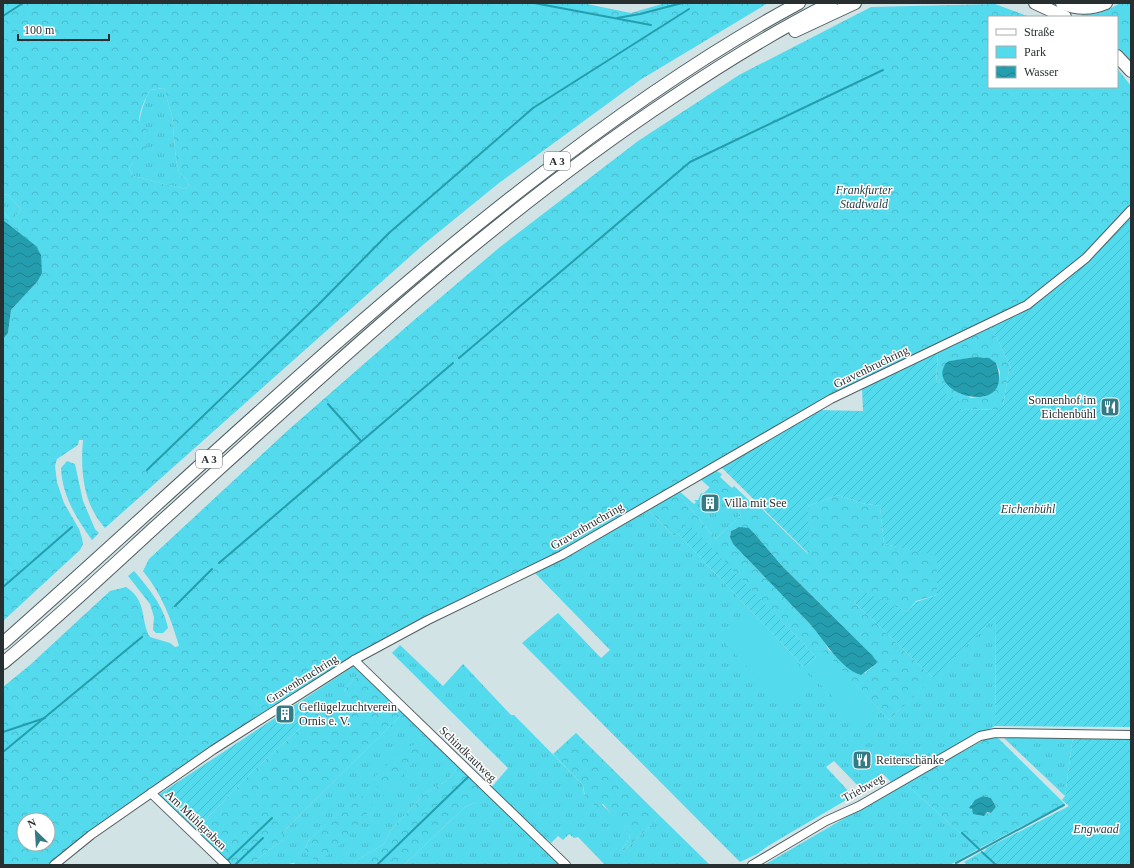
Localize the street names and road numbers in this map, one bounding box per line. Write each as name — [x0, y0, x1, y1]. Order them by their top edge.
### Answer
road number: A 3 — [544, 152, 570, 170]
street label: Gravenbruchring — [831, 343, 911, 391]
road number: A 3 — [196, 450, 222, 468]
street label: Gravenbruchring — [548, 499, 626, 553]
street label: Gravenbruchring — [264, 651, 340, 707]
street label: Schindkautweg — [437, 723, 499, 785]
street label: Triebweg — [840, 771, 886, 805]
street label: Am Mühlgraben — [162, 787, 230, 853]

